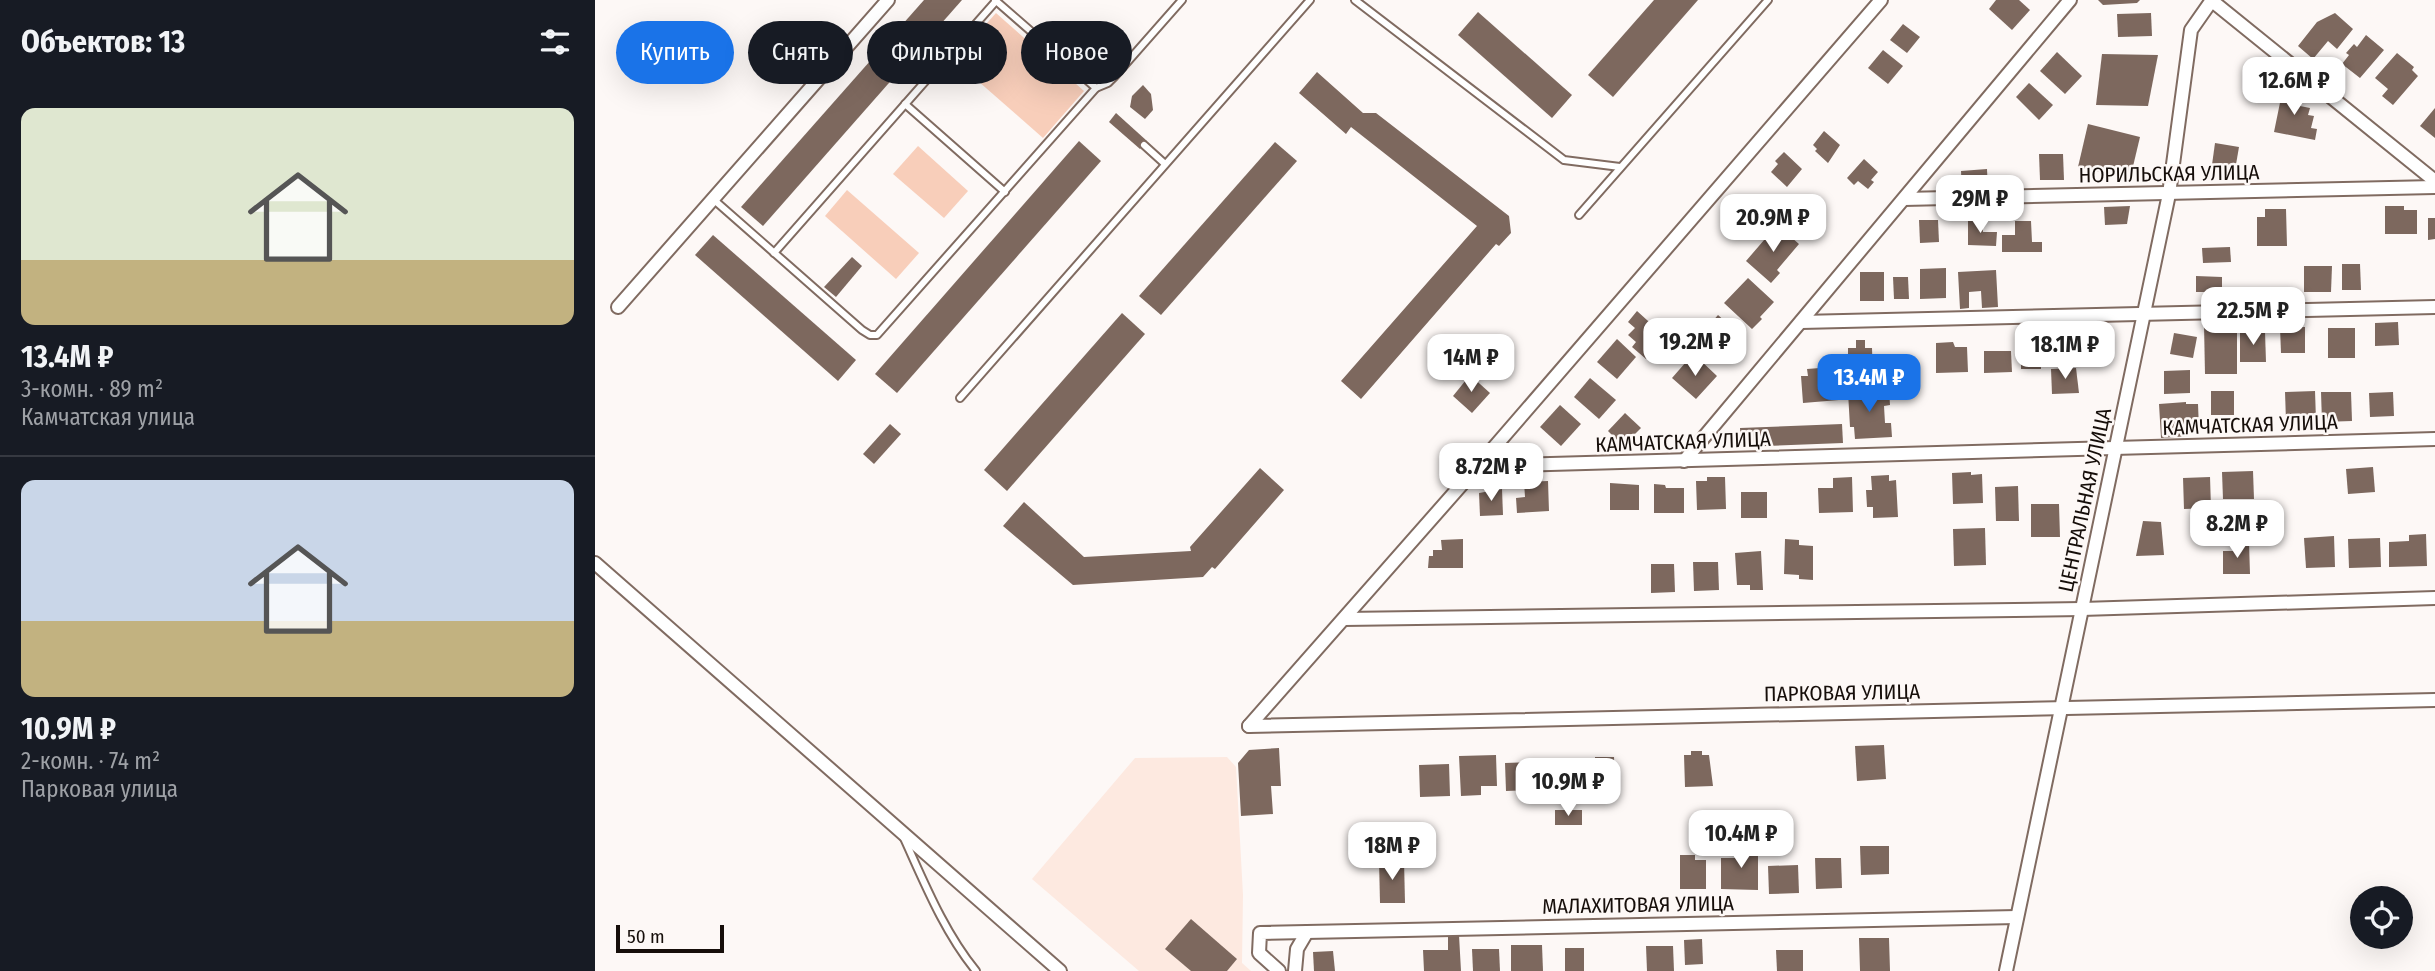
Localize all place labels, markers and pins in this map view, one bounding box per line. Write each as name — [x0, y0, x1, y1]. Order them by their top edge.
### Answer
pin: 12.6M ₽ — [2229, 58, 2359, 117]
pin: 29M ₽ — [1931, 176, 2029, 235]
pin: 20.9M ₽ — [1708, 194, 1838, 254]
pin: 22.5M ₽ — [2188, 288, 2318, 347]
pin: 19.2M ₽ — [1630, 318, 1760, 378]
pin: 18.1M ₽ — [2000, 322, 2130, 381]
pin: 14M ₽ — [1422, 334, 1520, 394]
pin: 13.4M ₽ — [1804, 354, 1934, 414]
pin: 8.72M ₽ — [1426, 444, 1556, 503]
pin: 8.2M ₽ — [2180, 500, 2294, 560]
pin: 10.9M ₽ — [1503, 758, 1633, 818]
pin: 10.4M ₽ — [1676, 810, 1806, 870]
pin: 18M ₽ — [1343, 822, 1441, 882]

